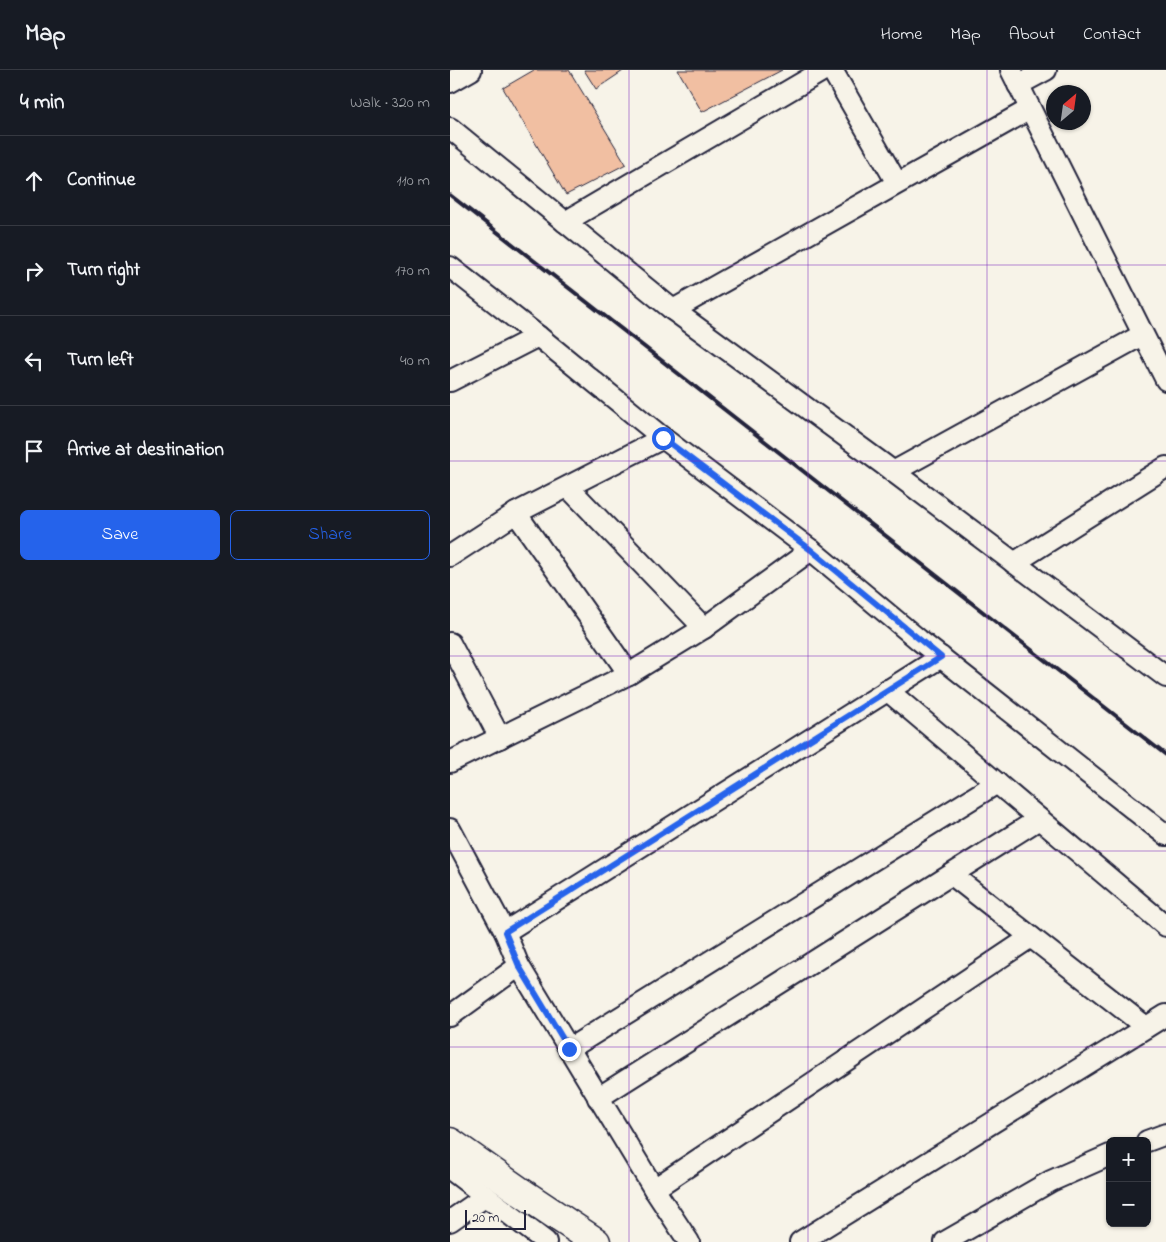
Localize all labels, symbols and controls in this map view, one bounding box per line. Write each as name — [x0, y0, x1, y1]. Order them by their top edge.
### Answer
text: Map — [25, 17, 66, 52]
text: Home — [881, 22, 922, 48]
text: Map — [950, 22, 981, 48]
text: About — [1009, 22, 1055, 48]
text: Contact — [1083, 22, 1141, 48]
north arrow — [1046, 85, 1091, 130]
text: 4 min — [20, 88, 64, 118]
text: Walk · 320 m — [350, 91, 430, 115]
icon: ahead — [20, 167, 48, 195]
text: Continue — [67, 167, 135, 194]
text: 110 m — [396, 169, 430, 193]
icon: right — [20, 257, 48, 285]
text: Turn right — [67, 257, 140, 284]
text: 170 m — [395, 259, 430, 283]
icon: left — [20, 347, 48, 375]
text: Turn left — [67, 347, 134, 374]
text: 40 m — [400, 349, 430, 373]
route start — [652, 427, 675, 450]
icon: arrive — [20, 437, 48, 465]
text: Arrive at destination — [67, 437, 224, 464]
button: Save — [20, 510, 220, 560]
button: Share — [230, 510, 430, 560]
route end — [558, 1038, 581, 1061]
map controls — [1106, 1137, 1151, 1227]
button: + — [1106, 1137, 1151, 1182]
button: − — [1106, 1182, 1151, 1227]
scale bar — [465, 1207, 526, 1230]
text: 20 m — [472, 1208, 499, 1229]

